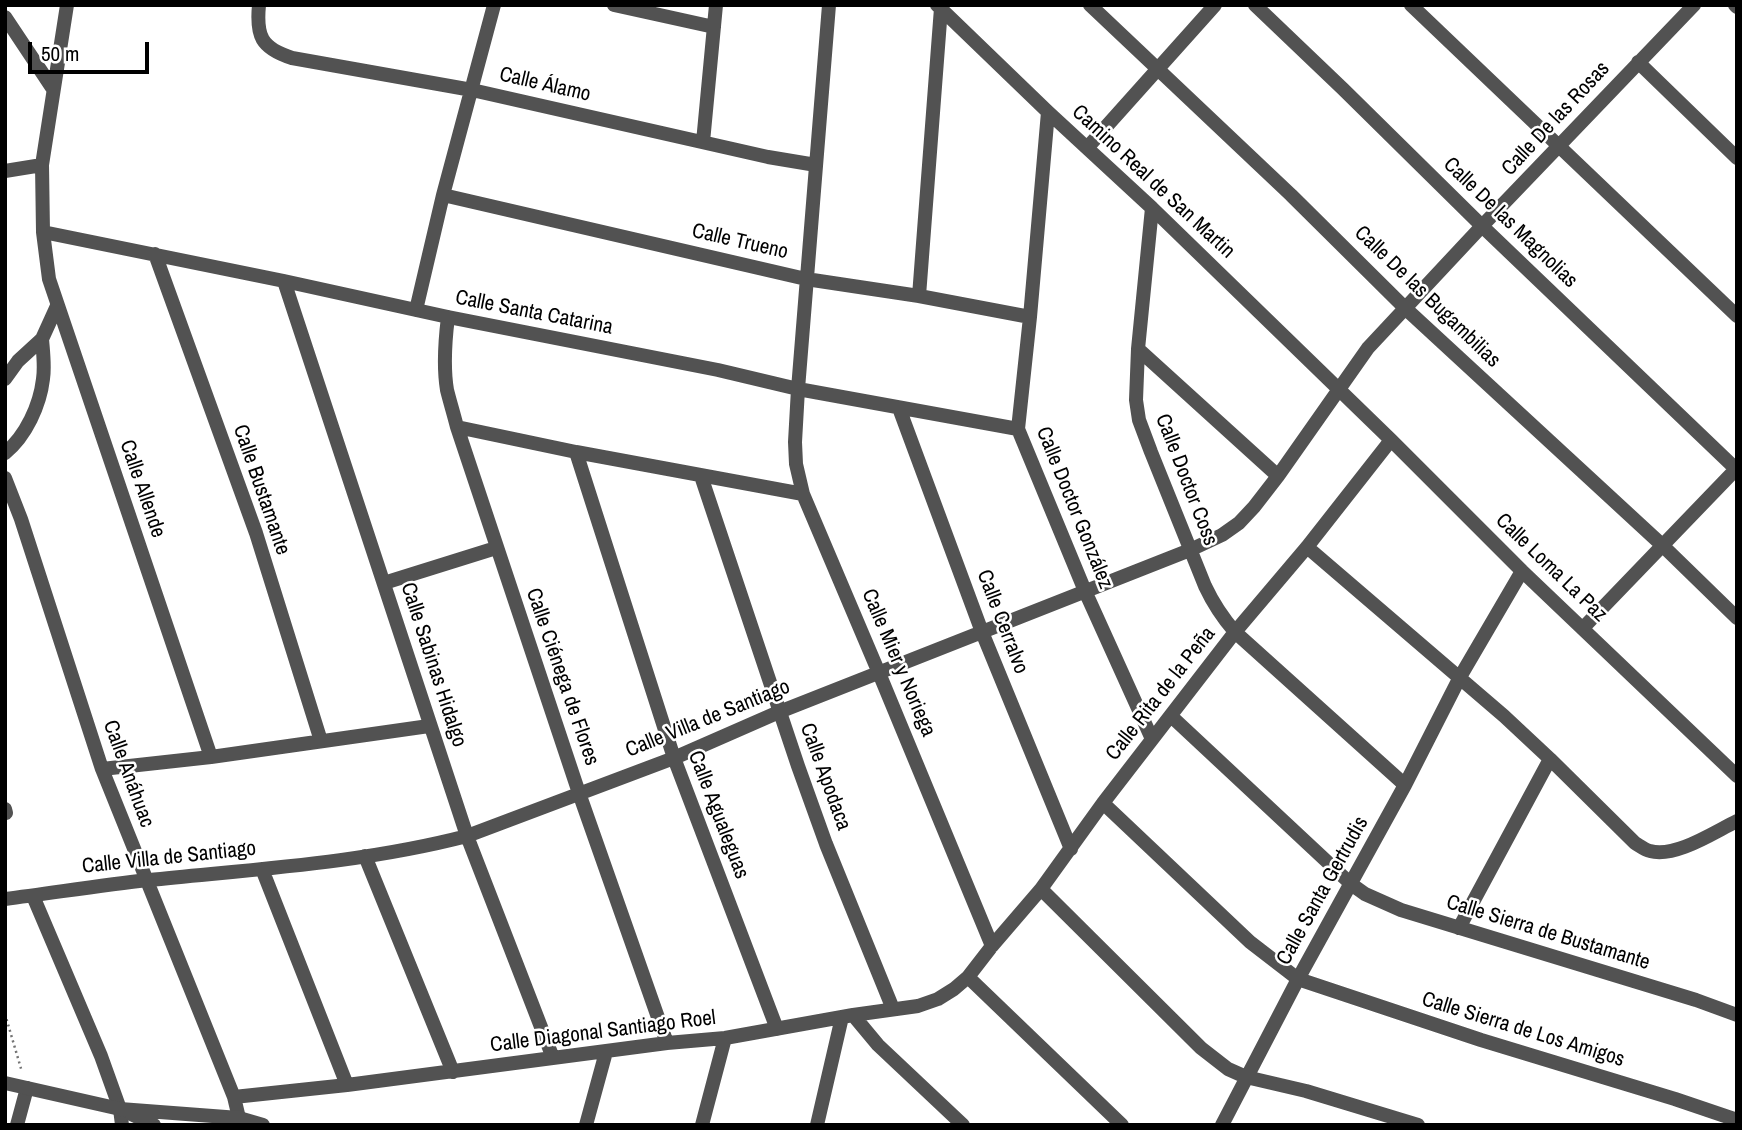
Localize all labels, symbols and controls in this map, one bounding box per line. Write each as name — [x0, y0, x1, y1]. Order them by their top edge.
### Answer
scale bar — [32, 28, 152, 72]
text: 50 m — [41, 39, 79, 68]
street label: Calle De las Rosas — [1497, 57, 1615, 181]
street label: Calle Álamo — [497, 62, 593, 108]
street label: Camino Real de San Martin — [1066, 100, 1240, 264]
street label: Calle De las Magnolias — [1438, 152, 1582, 294]
street label: Calle Trueno — [689, 219, 791, 265]
street label: Calle De las Bugambilias — [1349, 221, 1505, 373]
street label: Calle Santa Catarina — [453, 285, 615, 341]
street label: Calle Doctor Coss — [1149, 411, 1223, 549]
street label: Calle Bustamante — [227, 422, 295, 558]
street label: Calle Doctor González — [1030, 423, 1118, 593]
street label: Calle Allende — [114, 437, 170, 541]
street label: Calle Loma La Paz — [1490, 508, 1612, 628]
street label: Calle Cerralvo — [971, 567, 1033, 677]
street label: Calle Sabinas Hidalgo — [395, 580, 471, 750]
street label: Calle Ciénega de Flores — [520, 585, 604, 769]
street label: Calle Mier y Noriega — [856, 585, 940, 741]
street label: Calle Rita de la Peña — [1101, 622, 1221, 766]
street label: Calle Villa de Santiago — [622, 675, 794, 763]
street label: Calle Anáhuac — [97, 717, 159, 831]
street label: Calle Apodaca — [794, 720, 856, 834]
street label: Calle Agualeguas — [682, 747, 754, 883]
street label: Calle Santa Gertrudis — [1272, 812, 1374, 970]
street label: Calle Villa de Santiago — [81, 836, 257, 880]
street label: Calle Sierra de Bustamante — [1443, 890, 1653, 976]
street label: Calle Sierra de Los Amigos — [1419, 987, 1627, 1073]
street label: Calle Diagonal Santiago Roel — [489, 1006, 717, 1058]

